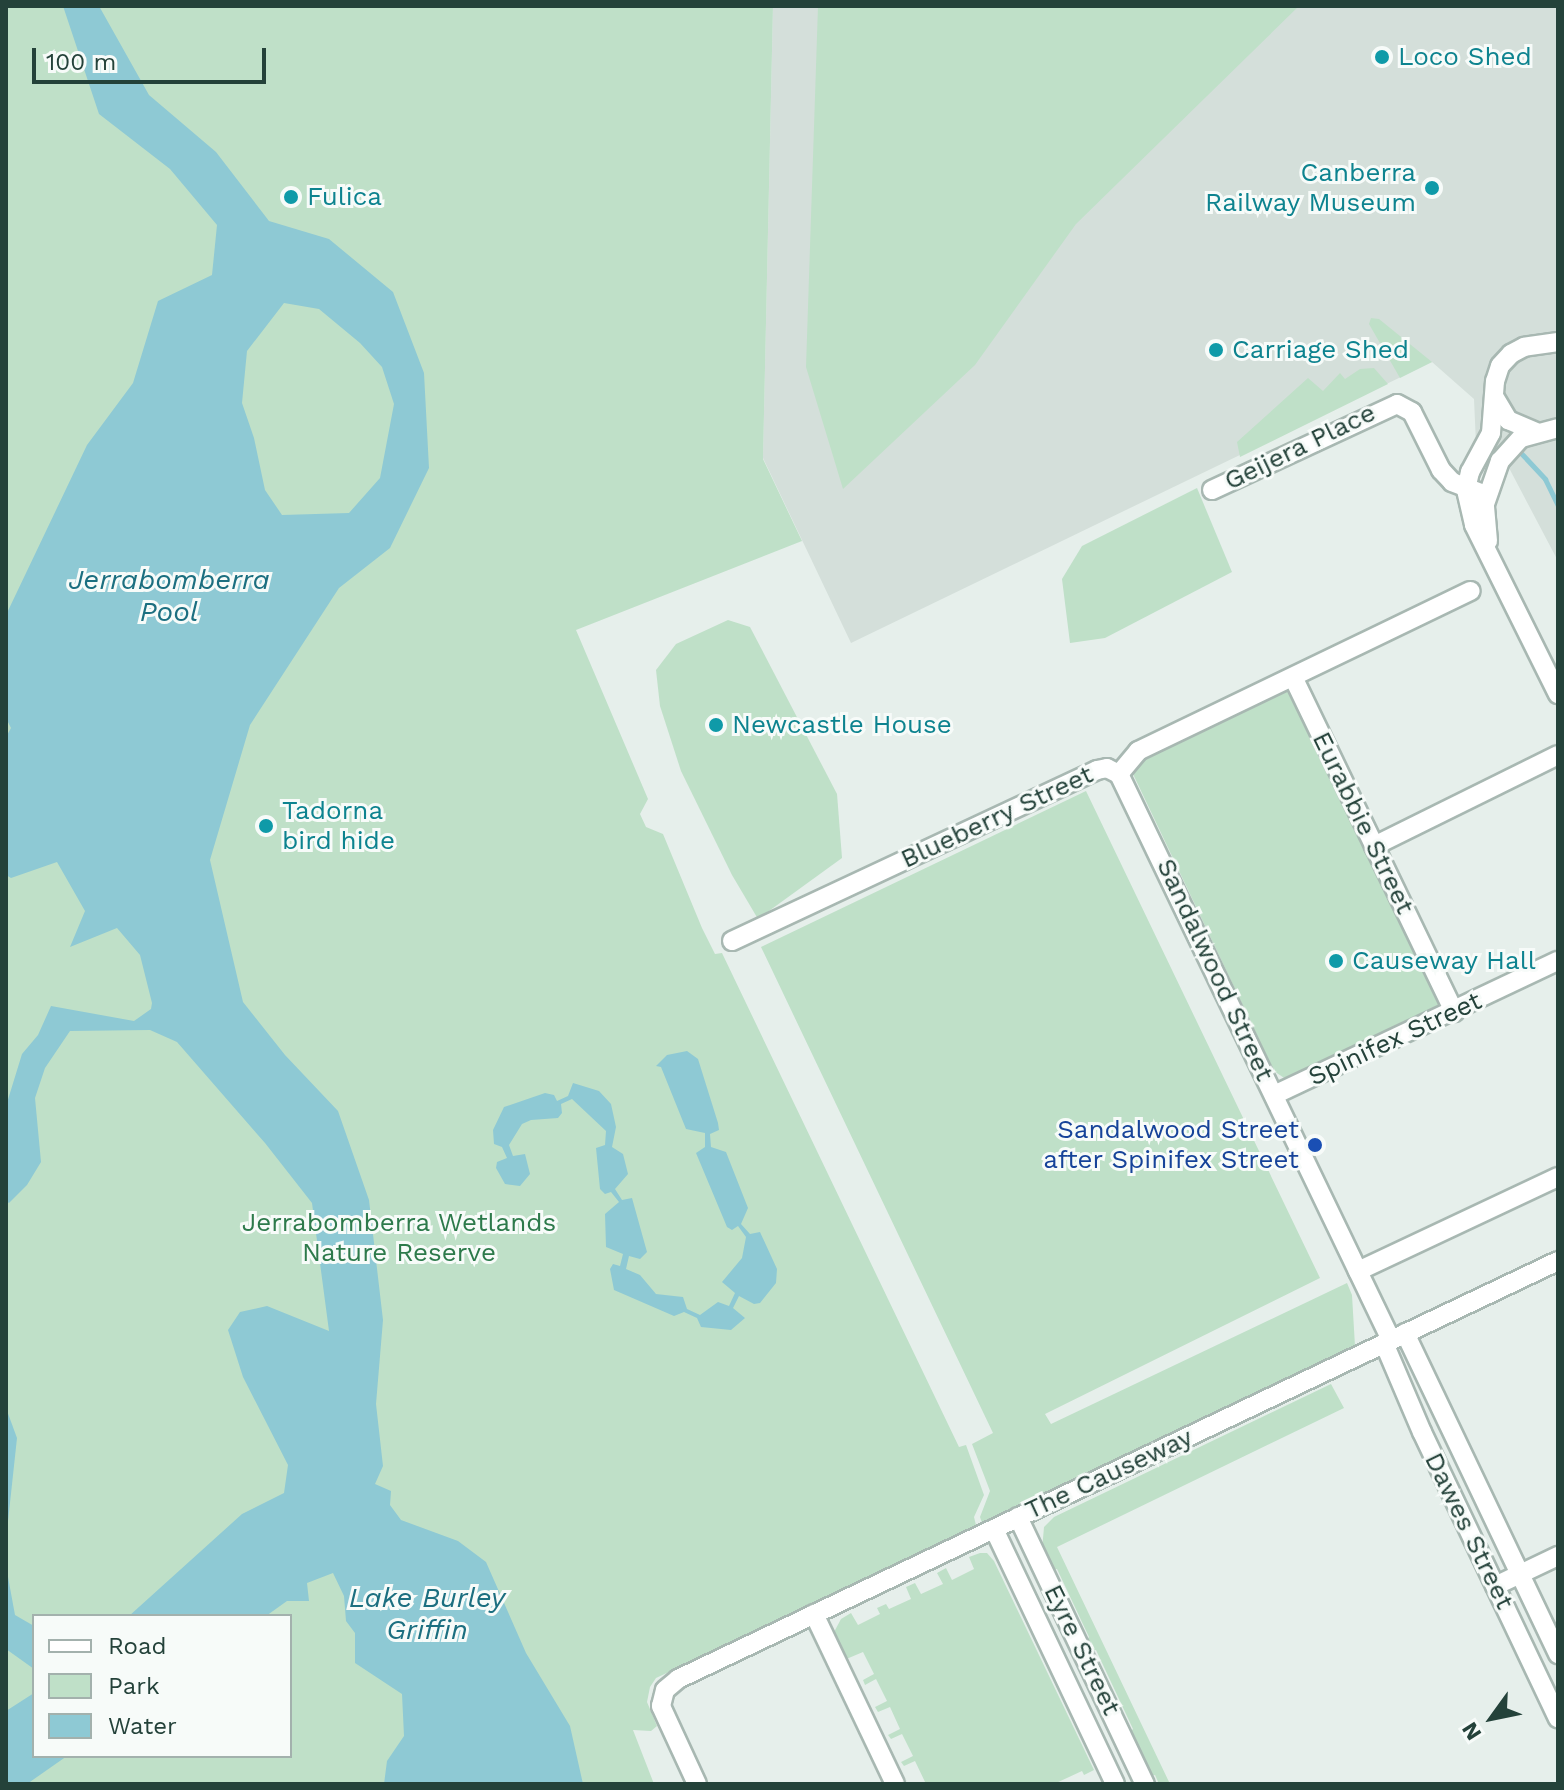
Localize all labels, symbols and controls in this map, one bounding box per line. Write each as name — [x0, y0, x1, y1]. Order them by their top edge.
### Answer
scale bar — [36, 32, 270, 82]
place label: Loco Shed — [1398, 41, 1532, 73]
text: 100 m — [46, 48, 116, 76]
marker: Loco Shed — [1373, 48, 1391, 66]
place label: Canberra Railway Museum — [1204, 157, 1416, 218]
marker: Canberra Railway Museum — [1423, 179, 1441, 197]
place label: Fulica — [307, 181, 382, 213]
marker: Fulica — [282, 188, 300, 206]
place label: Carriage Shed — [1232, 334, 1409, 366]
marker: Carriage Shed — [1207, 341, 1225, 359]
street label: Geijera Place — [1219, 397, 1381, 497]
water label: Jerrabomberra Pool — [68, 563, 270, 629]
place label: Newcastle House — [732, 709, 952, 741]
marker: Newcastle House — [707, 716, 725, 734]
street label: Eurabbie Street — [1305, 727, 1421, 919]
street label: Blueberry Street — [896, 759, 1098, 875]
place label: Tadorna bird hide — [282, 795, 395, 856]
marker: Tadorna bird hide — [257, 817, 275, 835]
street label: Sandalwood Street — [1150, 854, 1280, 1086]
place label: Causeway Hall — [1352, 945, 1536, 977]
marker: Causeway Hall — [1327, 952, 1345, 970]
street label: Spinifex Street — [1303, 985, 1487, 1093]
place label: Sandalwood Street after Spinifex Street — [1042, 1114, 1299, 1176]
marker: Sandalwood Street after Spinifex Street — [1306, 1136, 1324, 1154]
park label: Jerrabomberra Wetlands Nature Reserve — [241, 1207, 557, 1268]
street label: The Causeway — [1020, 1422, 1198, 1526]
street label: Dawes Street — [1418, 1448, 1520, 1614]
street label: Eyre Street — [1037, 1580, 1127, 1720]
water label: Lake Burley Griffin — [349, 1581, 505, 1647]
legend — [32, 1614, 292, 1758]
text: Road — [108, 1632, 167, 1660]
text: Park — [108, 1672, 160, 1700]
north arrow — [1452, 1678, 1532, 1758]
text: Water — [108, 1712, 177, 1740]
text: N — [1457, 1718, 1486, 1745]

